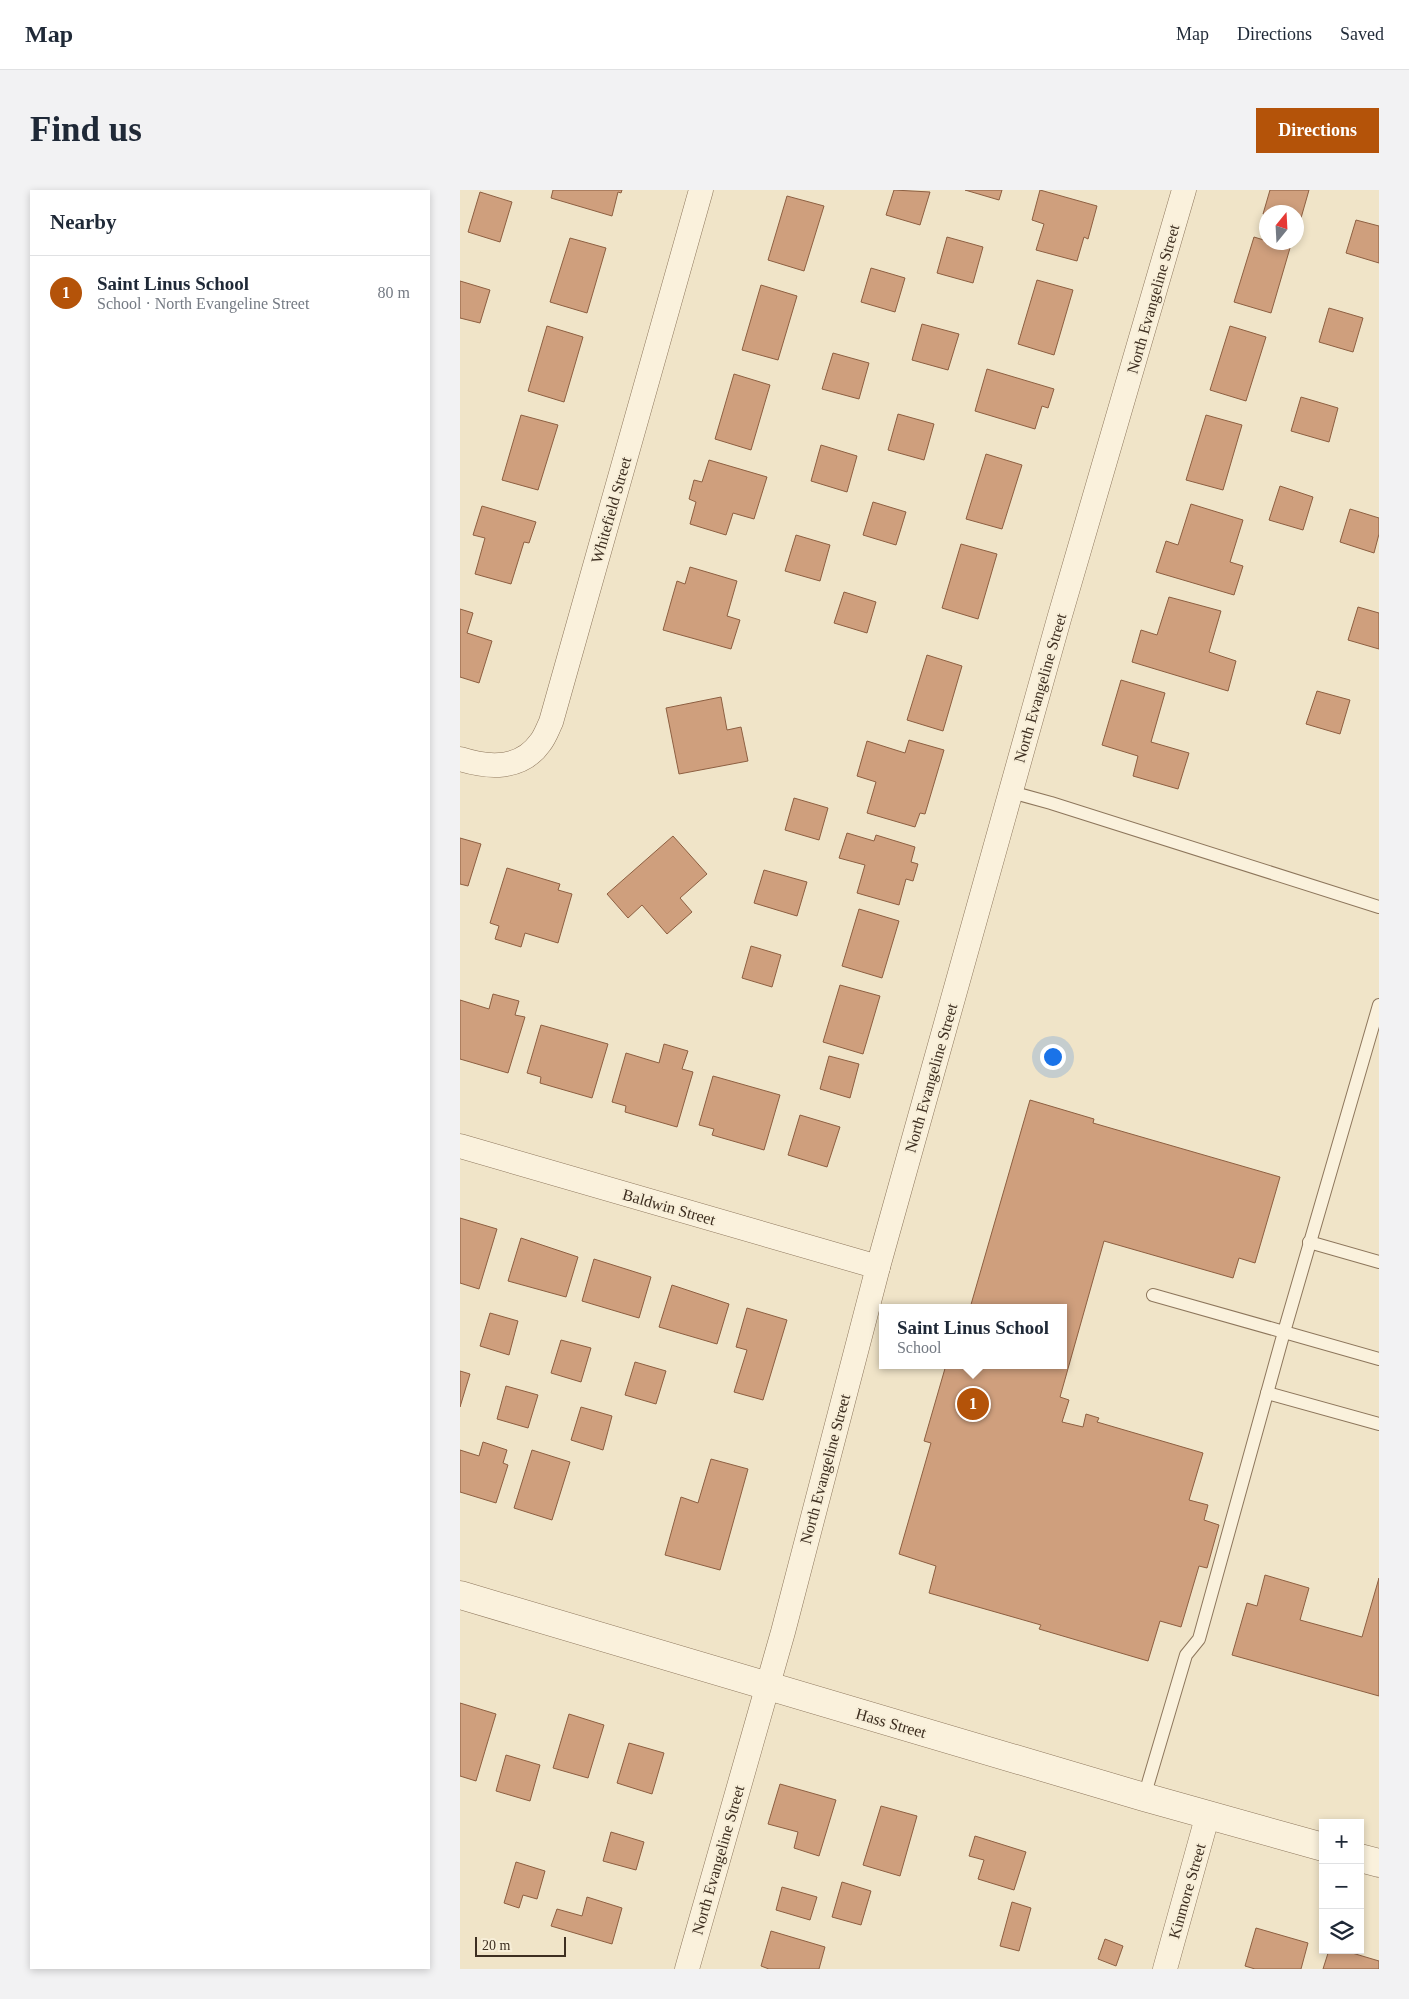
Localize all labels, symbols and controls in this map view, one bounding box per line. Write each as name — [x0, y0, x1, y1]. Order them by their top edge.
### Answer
text: Map — [25, 21, 73, 47]
text: Map — [1176, 24, 1209, 44]
text: Directions — [1237, 24, 1312, 44]
text: Saved — [1340, 24, 1384, 44]
button: Directions — [1256, 108, 1379, 153]
text: Find us — [30, 110, 142, 149]
north arrow — [1259, 205, 1304, 250]
text: Nearby — [50, 210, 117, 234]
street label: North Evangeline Street — [1124, 222, 1184, 376]
text: Saint Linus School — [97, 273, 249, 294]
text: 1 — [62, 284, 70, 301]
text: 80 m — [378, 284, 410, 301]
text: School · North Evangeline Street — [97, 295, 309, 312]
street label: Whitefield Street — [588, 454, 634, 565]
street label: North Evangeline Street — [1011, 611, 1071, 765]
street label: North Evangeline Street — [902, 1001, 962, 1155]
your location — [1040, 1044, 1066, 1070]
street label: Baldwin Street — [621, 1186, 718, 1228]
popup — [879, 1304, 1067, 1369]
text: Saint Linus School — [897, 1317, 1049, 1338]
text: School — [897, 1339, 941, 1356]
pin: 1 — [957, 1385, 989, 1423]
street label: North Evangeline Street — [797, 1392, 854, 1546]
street label: Hass Street — [854, 1705, 929, 1741]
street label: North Evangeline Street — [689, 1783, 749, 1937]
map controls — [1319, 1819, 1364, 1954]
button: + — [1319, 1819, 1364, 1864]
street label: Kinmore Street — [1165, 1841, 1209, 1941]
button: − — [1319, 1864, 1364, 1909]
button: layers — [1319, 1909, 1364, 1954]
scale bar — [475, 1934, 566, 1957]
text: 20 m — [482, 1938, 510, 1953]

